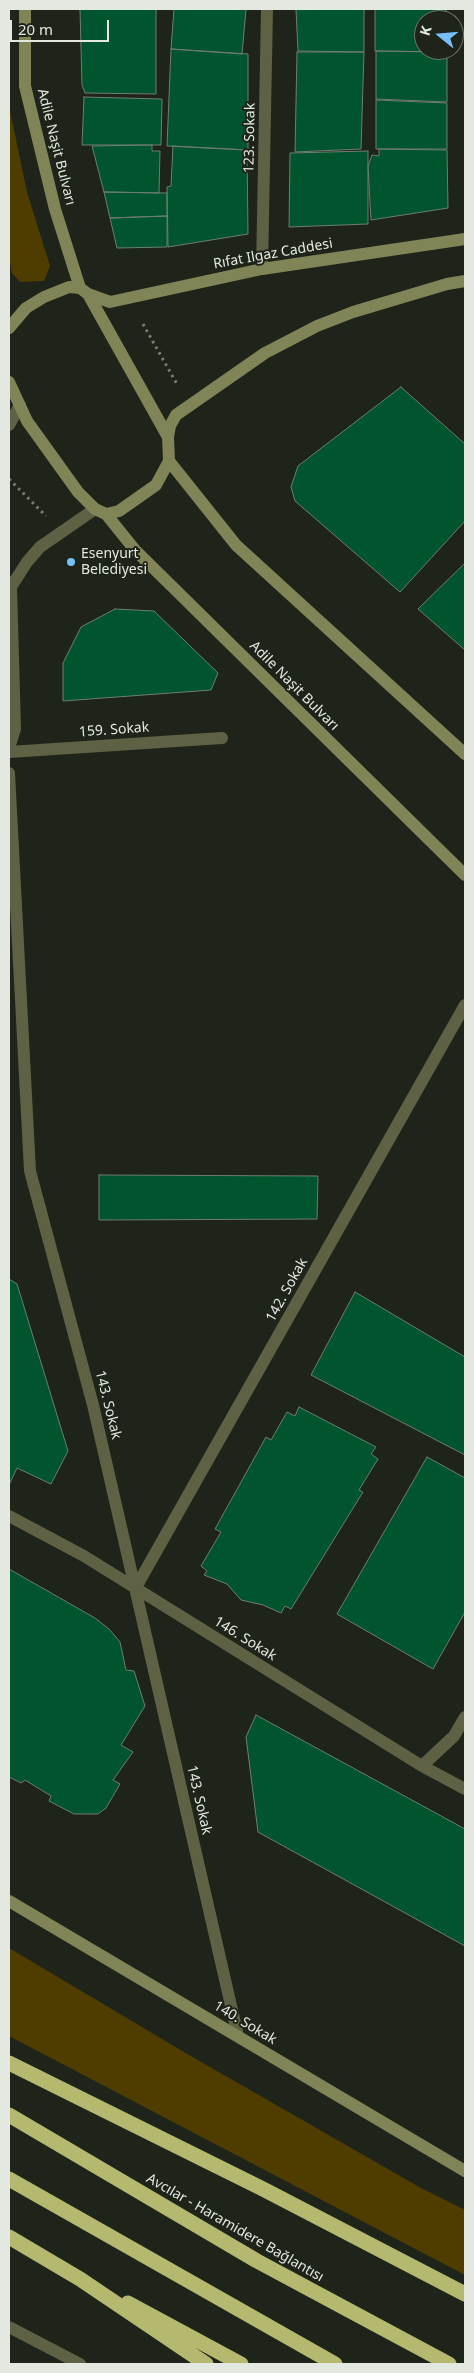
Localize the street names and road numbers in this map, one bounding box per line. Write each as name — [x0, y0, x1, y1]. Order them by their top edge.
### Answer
street label: Adile Naşit Bulvarı — [33, 87, 79, 207]
street label: 123. Sokak — [241, 103, 259, 173]
street label: Rıfat Ilgaz Caddesi — [212, 235, 334, 273]
street label: Adile Naşit Bulvarı — [246, 638, 342, 734]
street label: 159. Sokak — [78, 719, 150, 741]
street label: 142. Sokak — [263, 1255, 311, 1325]
street label: 143. Sokak — [91, 1369, 125, 1441]
street label: 146. Sokak — [211, 1613, 279, 1665]
street label: 143. Sokak — [183, 1764, 215, 1836]
street label: 140. Sokak — [211, 1998, 279, 2048]
street label: Avcılar - Haramidere Bağlantısı — [143, 2170, 327, 2286]

